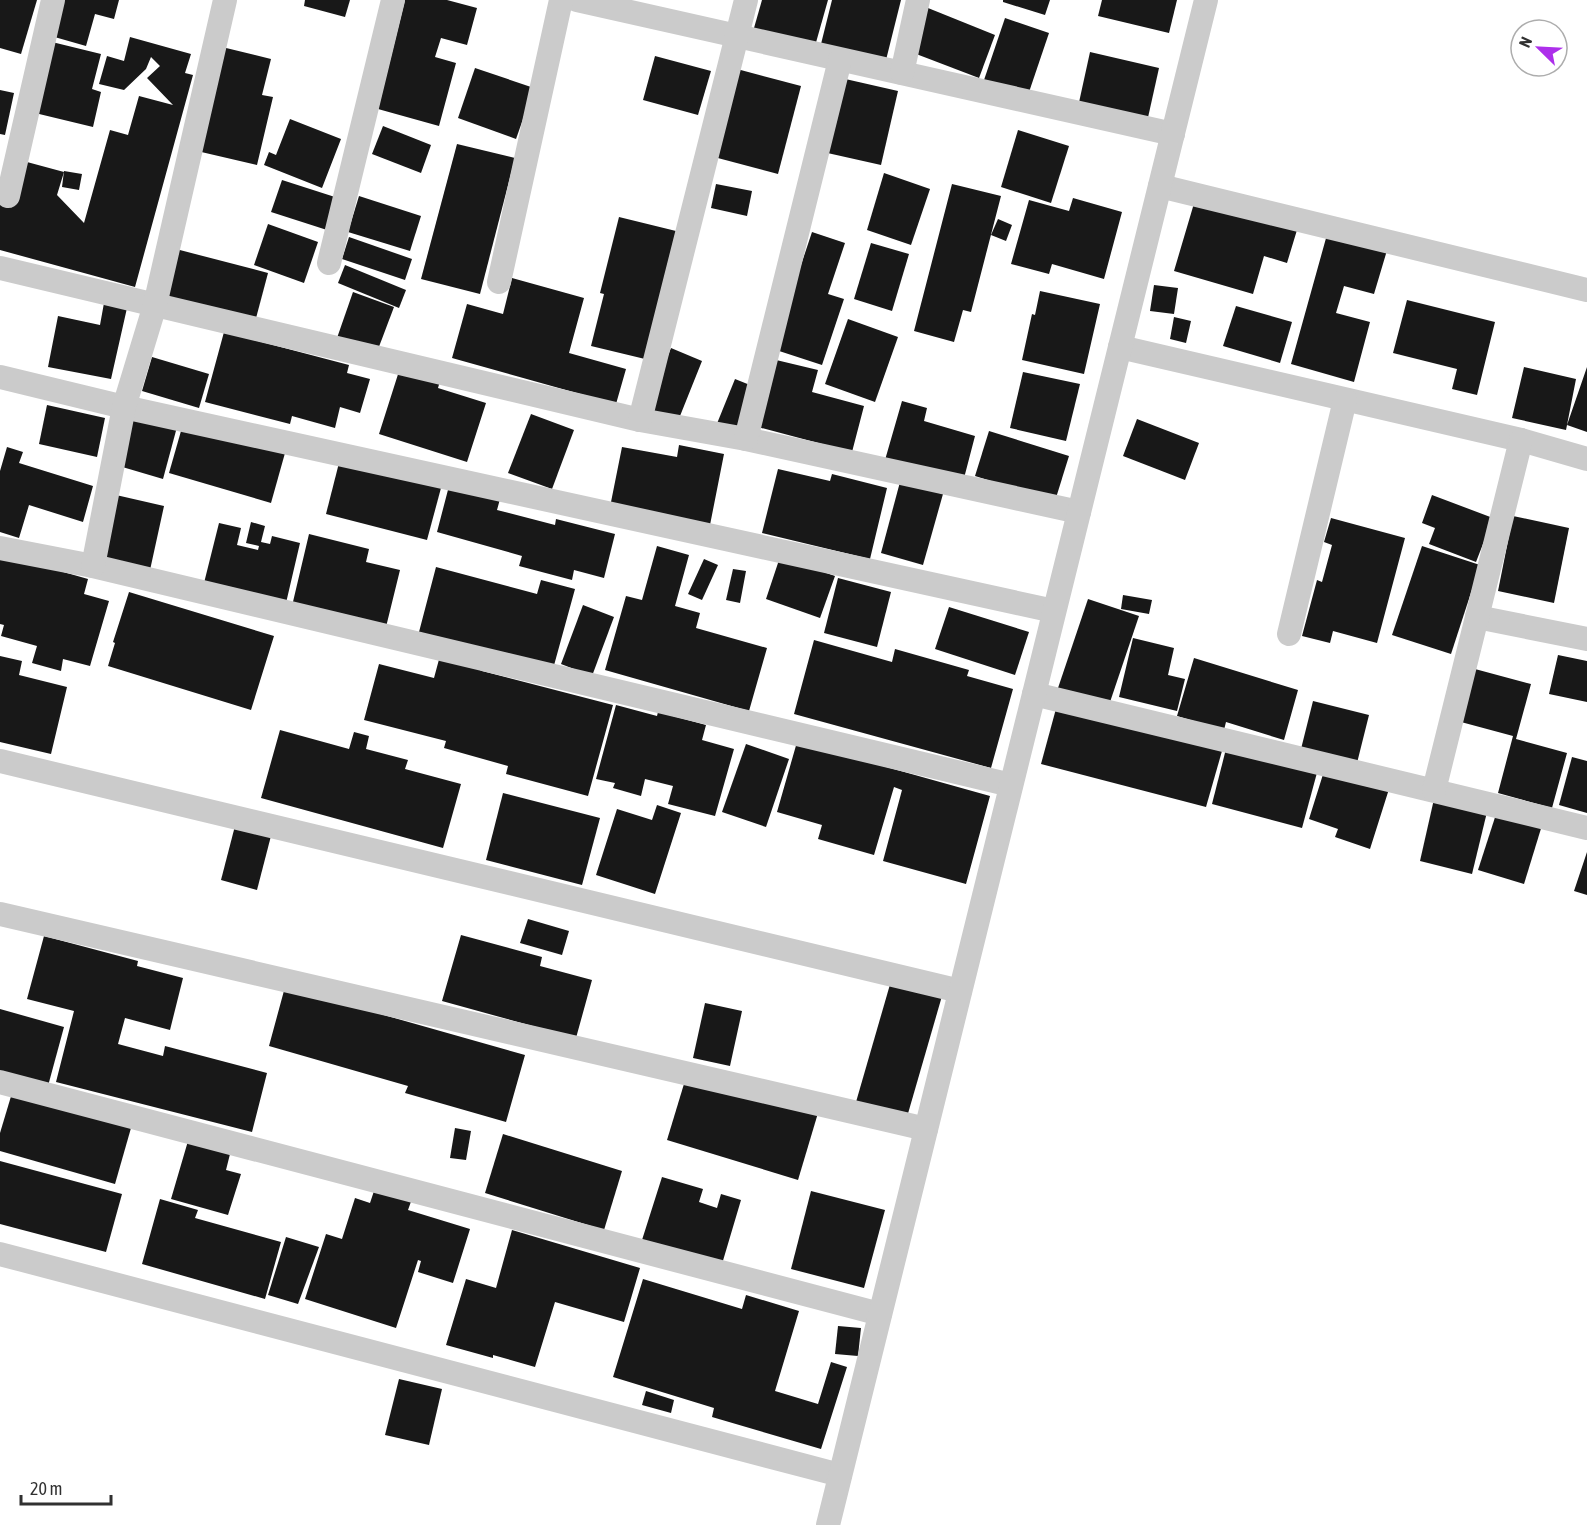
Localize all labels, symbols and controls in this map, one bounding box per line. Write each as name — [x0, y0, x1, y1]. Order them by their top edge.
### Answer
north arrow — [1509, 18, 1569, 78]
text: N — [1515, 34, 1535, 50]
scale bar — [21, 1468, 111, 1506]
text: 20 m — [30, 1478, 62, 1499]

